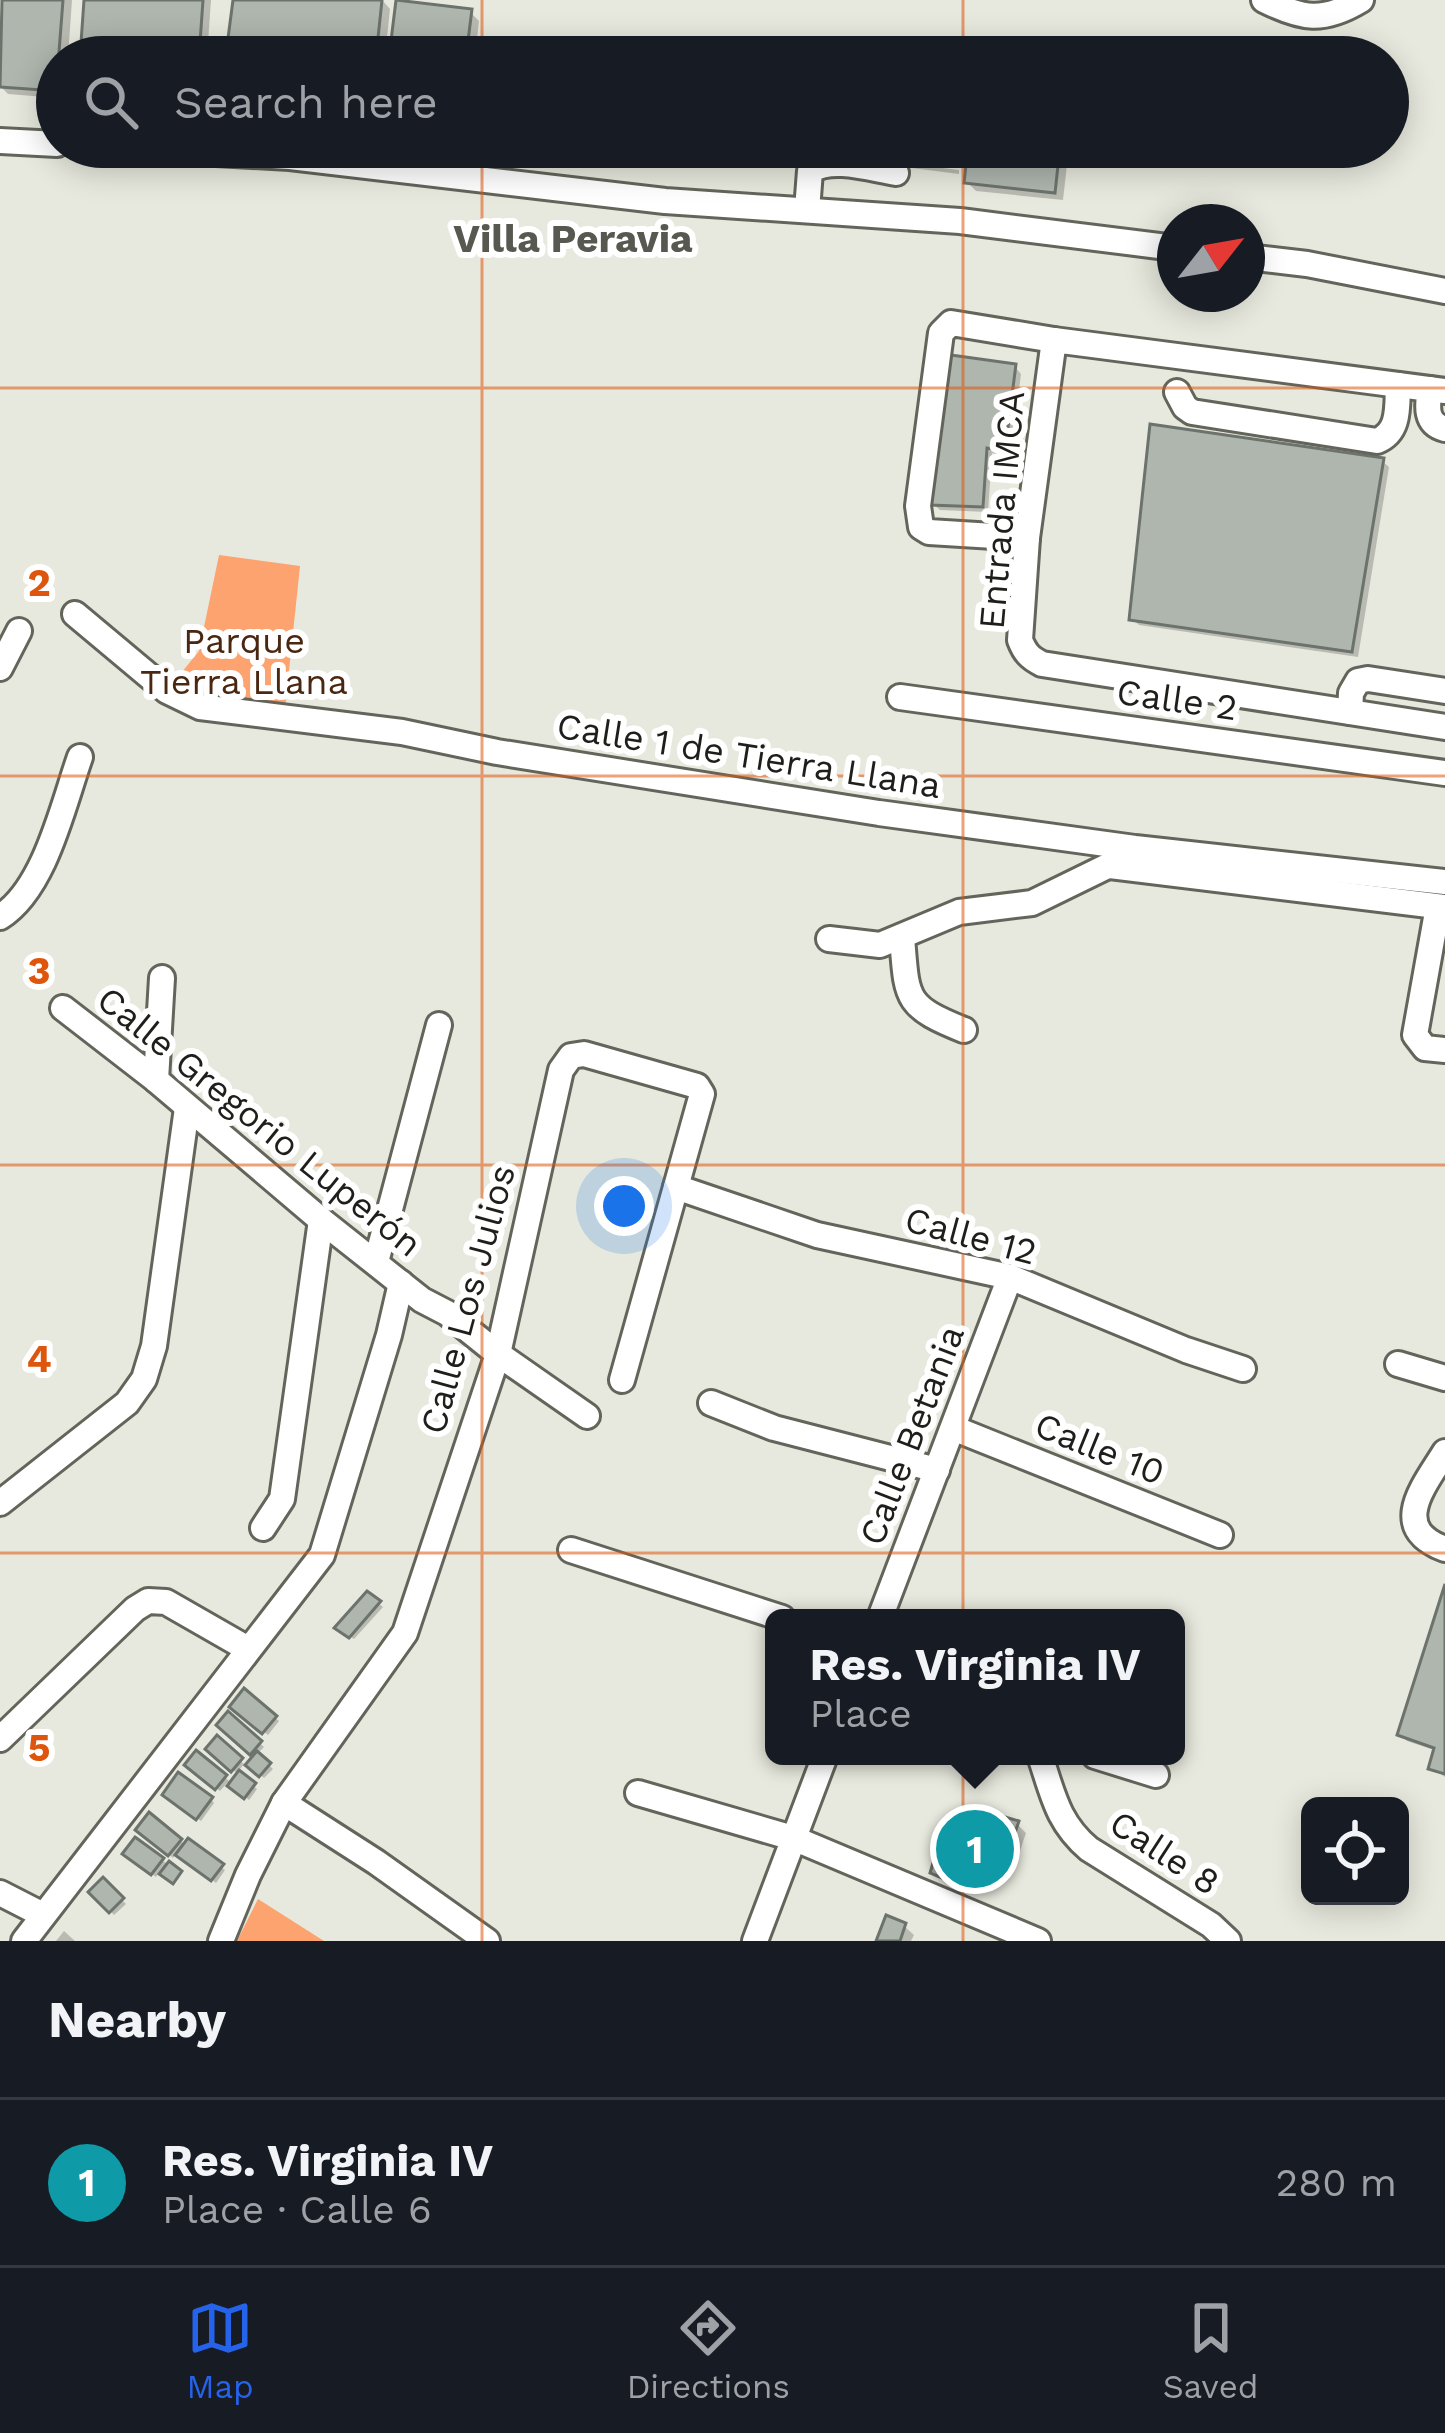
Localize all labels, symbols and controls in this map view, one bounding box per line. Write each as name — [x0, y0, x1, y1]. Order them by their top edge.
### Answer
search box — [36, 36, 1409, 168]
icon: search — [78, 69, 144, 135]
text: Search here — [174, 76, 438, 129]
north arrow — [1157, 204, 1265, 312]
district label: Villa Peravia — [453, 216, 693, 261]
street label: Entrada IMCA — [971, 389, 1033, 631]
text: 2 — [27, 560, 51, 605]
park label: Parque Tierra Llana — [140, 620, 348, 703]
street label: Calle 2 — [1114, 671, 1240, 729]
street label: Calle 1 de Tierra Llana — [554, 705, 944, 807]
text: 3 — [27, 948, 51, 993]
street label: Calle Gregorio Luperón — [89, 978, 430, 1265]
street label: Calle Los Julios — [412, 1160, 524, 1438]
your location — [594, 1176, 654, 1236]
street label: Calle 12 — [900, 1198, 1041, 1274]
street label: Calle Betania — [851, 1320, 973, 1551]
text: 4 — [26, 1336, 52, 1381]
street label: Calle 10 — [1029, 1404, 1170, 1494]
popup — [765, 1609, 1185, 1765]
text: Res. Virginia IV — [810, 1638, 1140, 1691]
text: Place — [810, 1691, 912, 1736]
text: 5 — [28, 1725, 50, 1770]
map controls — [1301, 1797, 1409, 1905]
button: locate — [1301, 1797, 1409, 1905]
street label: Calle 8 — [1102, 1802, 1227, 1904]
pin: 1 — [936, 1804, 1014, 1894]
text: Nearby — [48, 1990, 226, 2049]
text: Res. Virginia IV — [162, 2134, 493, 2187]
text: 1 — [79, 2160, 95, 2205]
text: 280 m — [1276, 2160, 1397, 2205]
text: Place · Calle 6 — [162, 2187, 432, 2232]
tab: Map — [186, 2295, 254, 2406]
tab: Directions — [627, 2295, 790, 2406]
tab: Saved — [1163, 2295, 1259, 2406]

